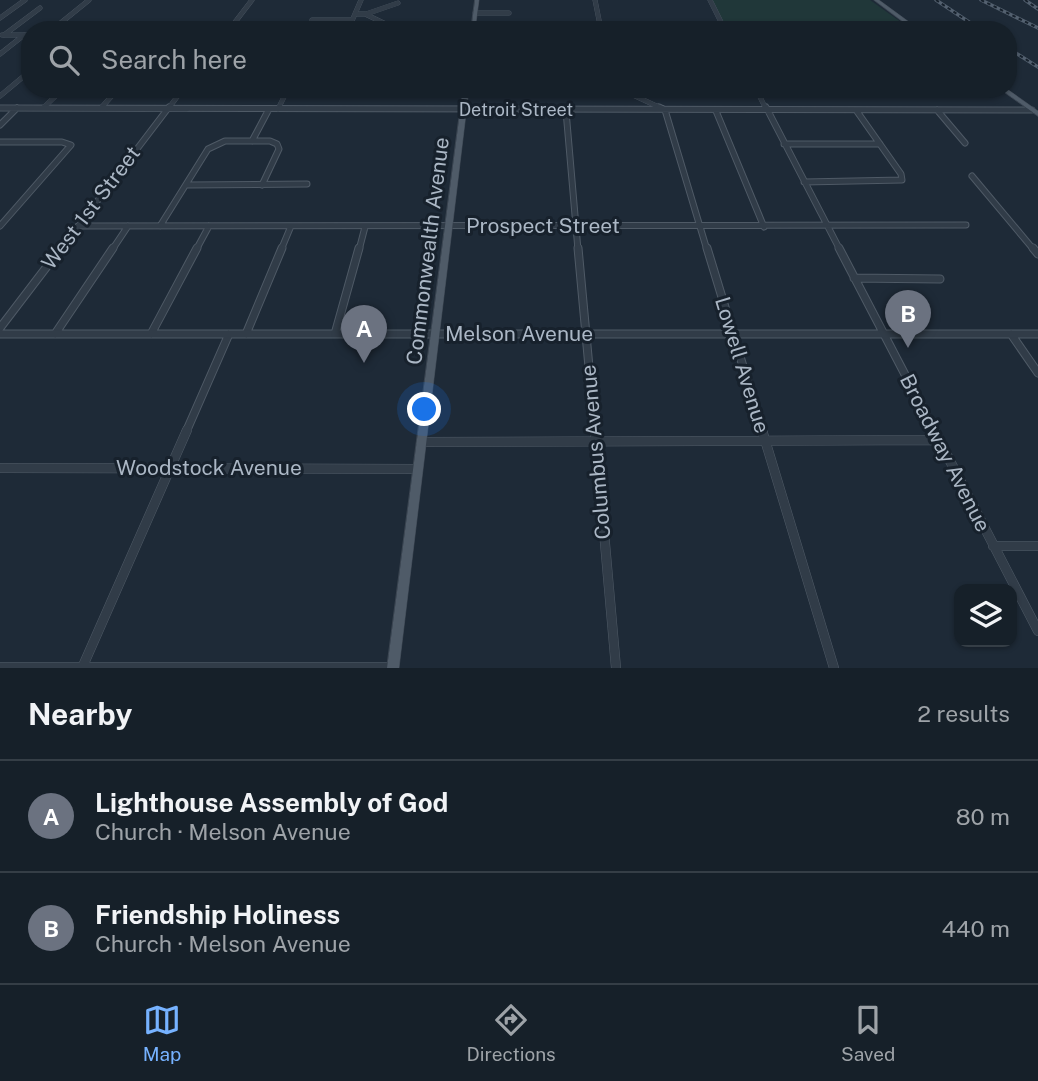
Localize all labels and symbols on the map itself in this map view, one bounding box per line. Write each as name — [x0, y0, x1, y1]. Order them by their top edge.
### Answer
street label: Detroit Street — [459, 99, 573, 120]
street label: Commonwealth Avenue — [401, 136, 454, 366]
street label: West 1st Street — [36, 141, 145, 274]
street label: Prospect Street — [466, 213, 620, 238]
pin: B — [885, 290, 931, 348]
street label: Lowell Avenue — [710, 294, 775, 436]
pin: A — [341, 305, 387, 363]
street label: Melson Avenue — [445, 321, 593, 346]
street label: Columbus Avenue — [575, 364, 616, 540]
street label: Broadway Avenue — [895, 370, 996, 536]
your location — [407, 392, 441, 426]
street label: Woodstock Avenue — [116, 455, 302, 480]

